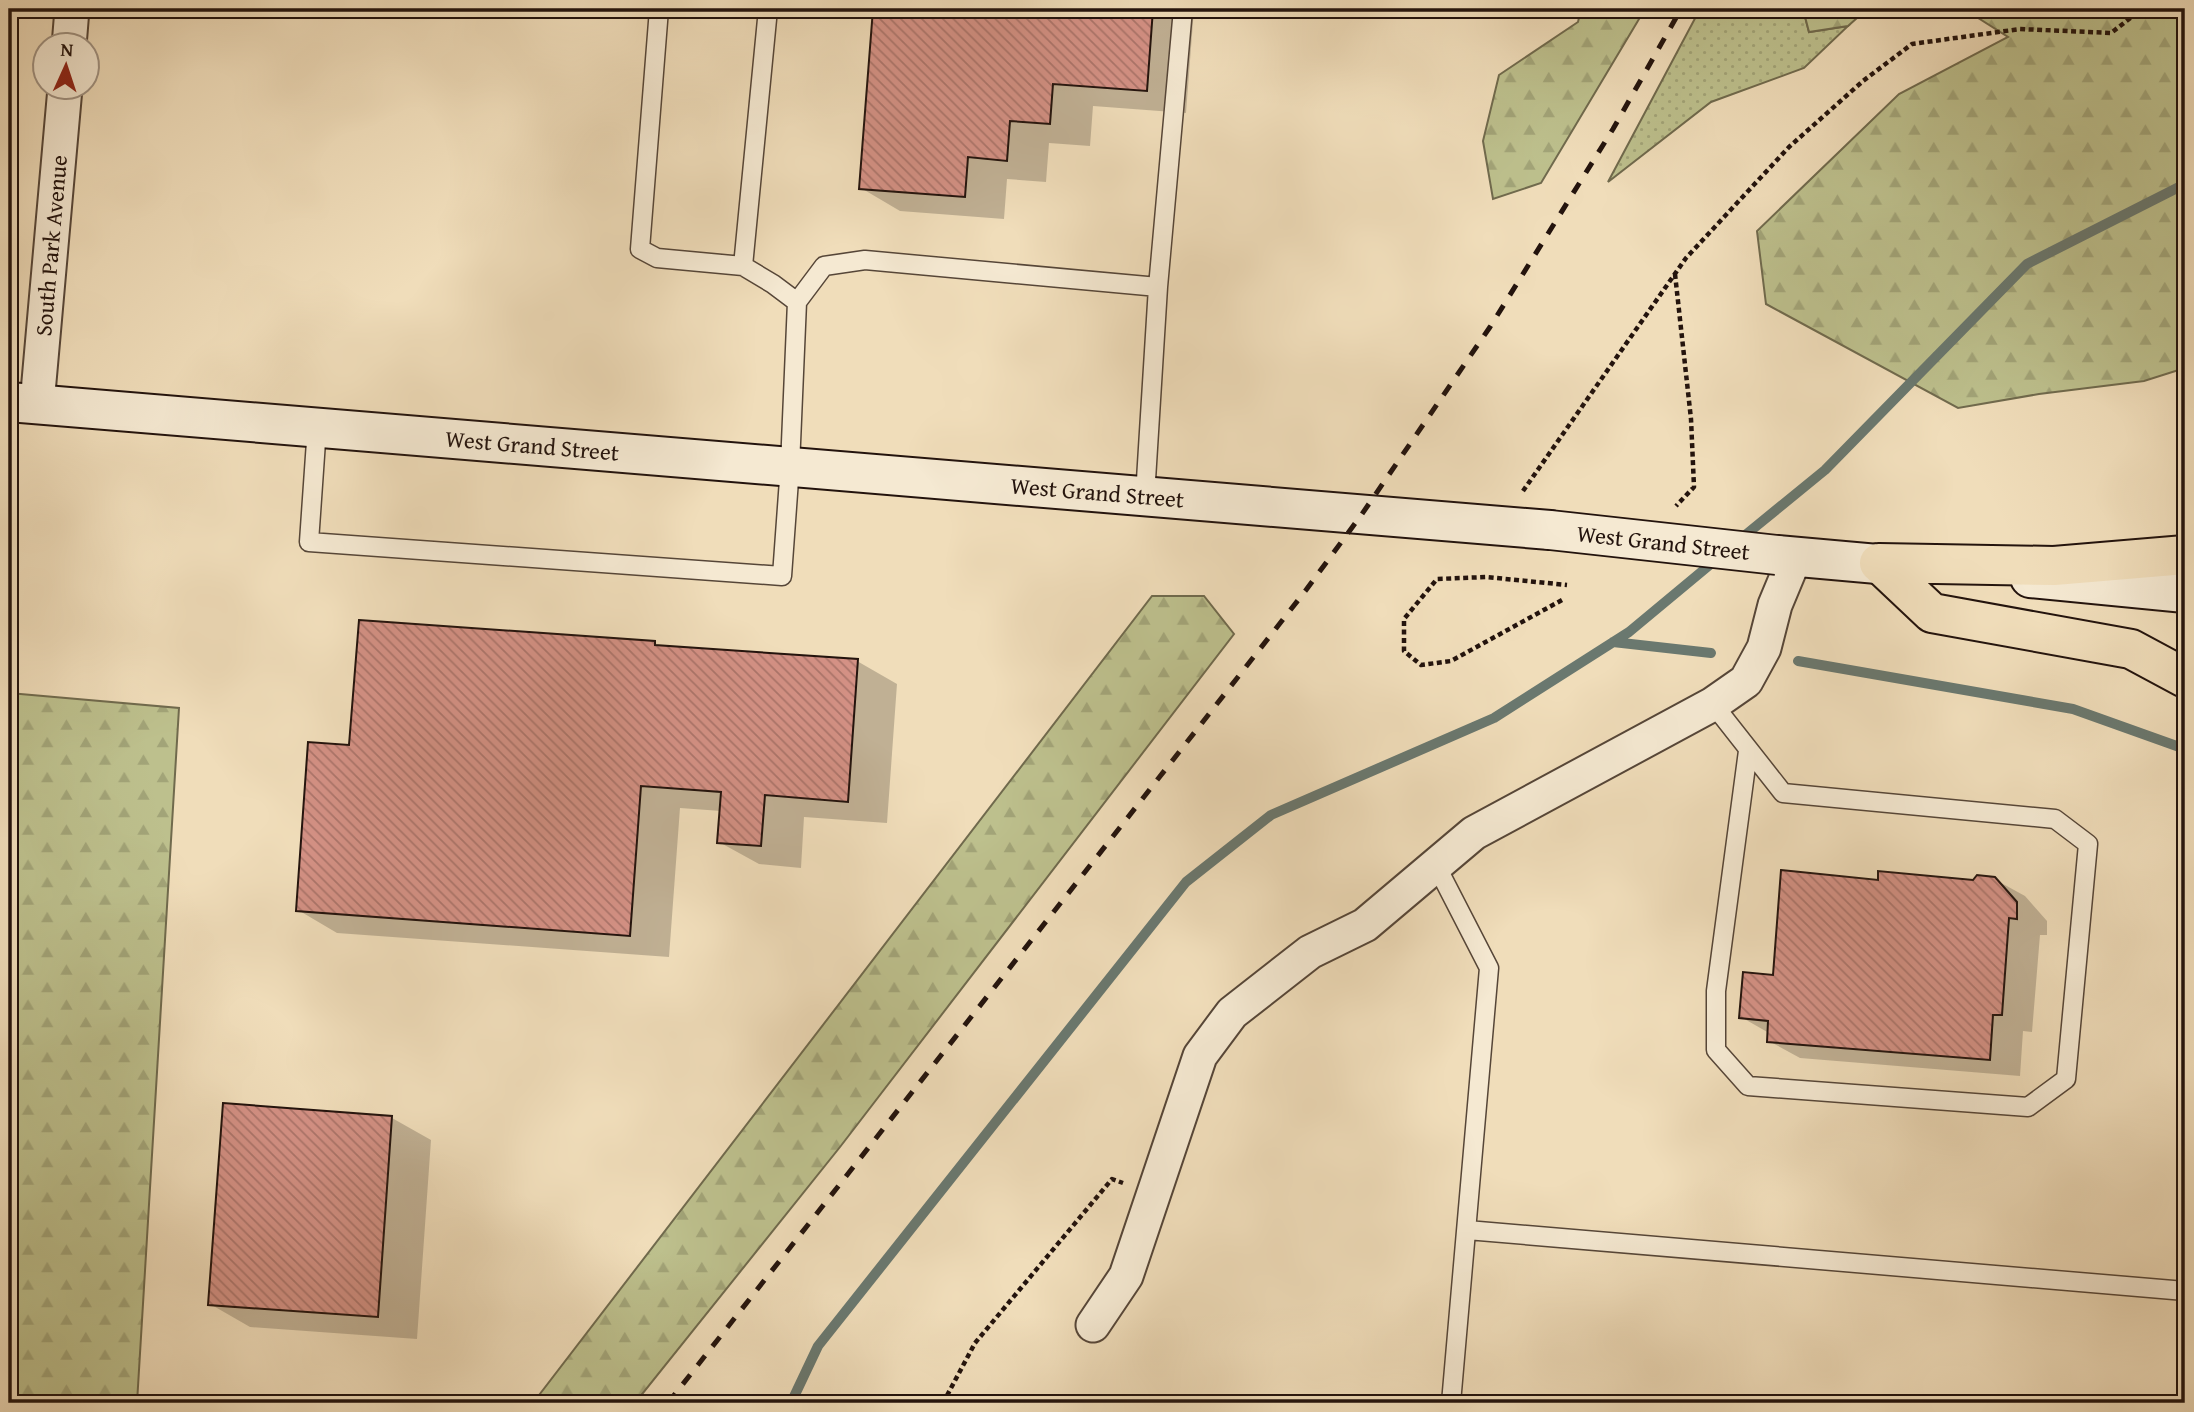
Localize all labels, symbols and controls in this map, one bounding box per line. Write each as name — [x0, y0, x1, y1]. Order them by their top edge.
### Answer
north arrow — [32, 32, 102, 102]
text: N — [60, 35, 74, 63]
street label: South Park Avenue — [26, 154, 75, 338]
street label: West Grand Street — [444, 421, 620, 469]
street label: West Grand Street — [1009, 468, 1185, 516]
street label: West Grand Street — [1575, 516, 1752, 568]

